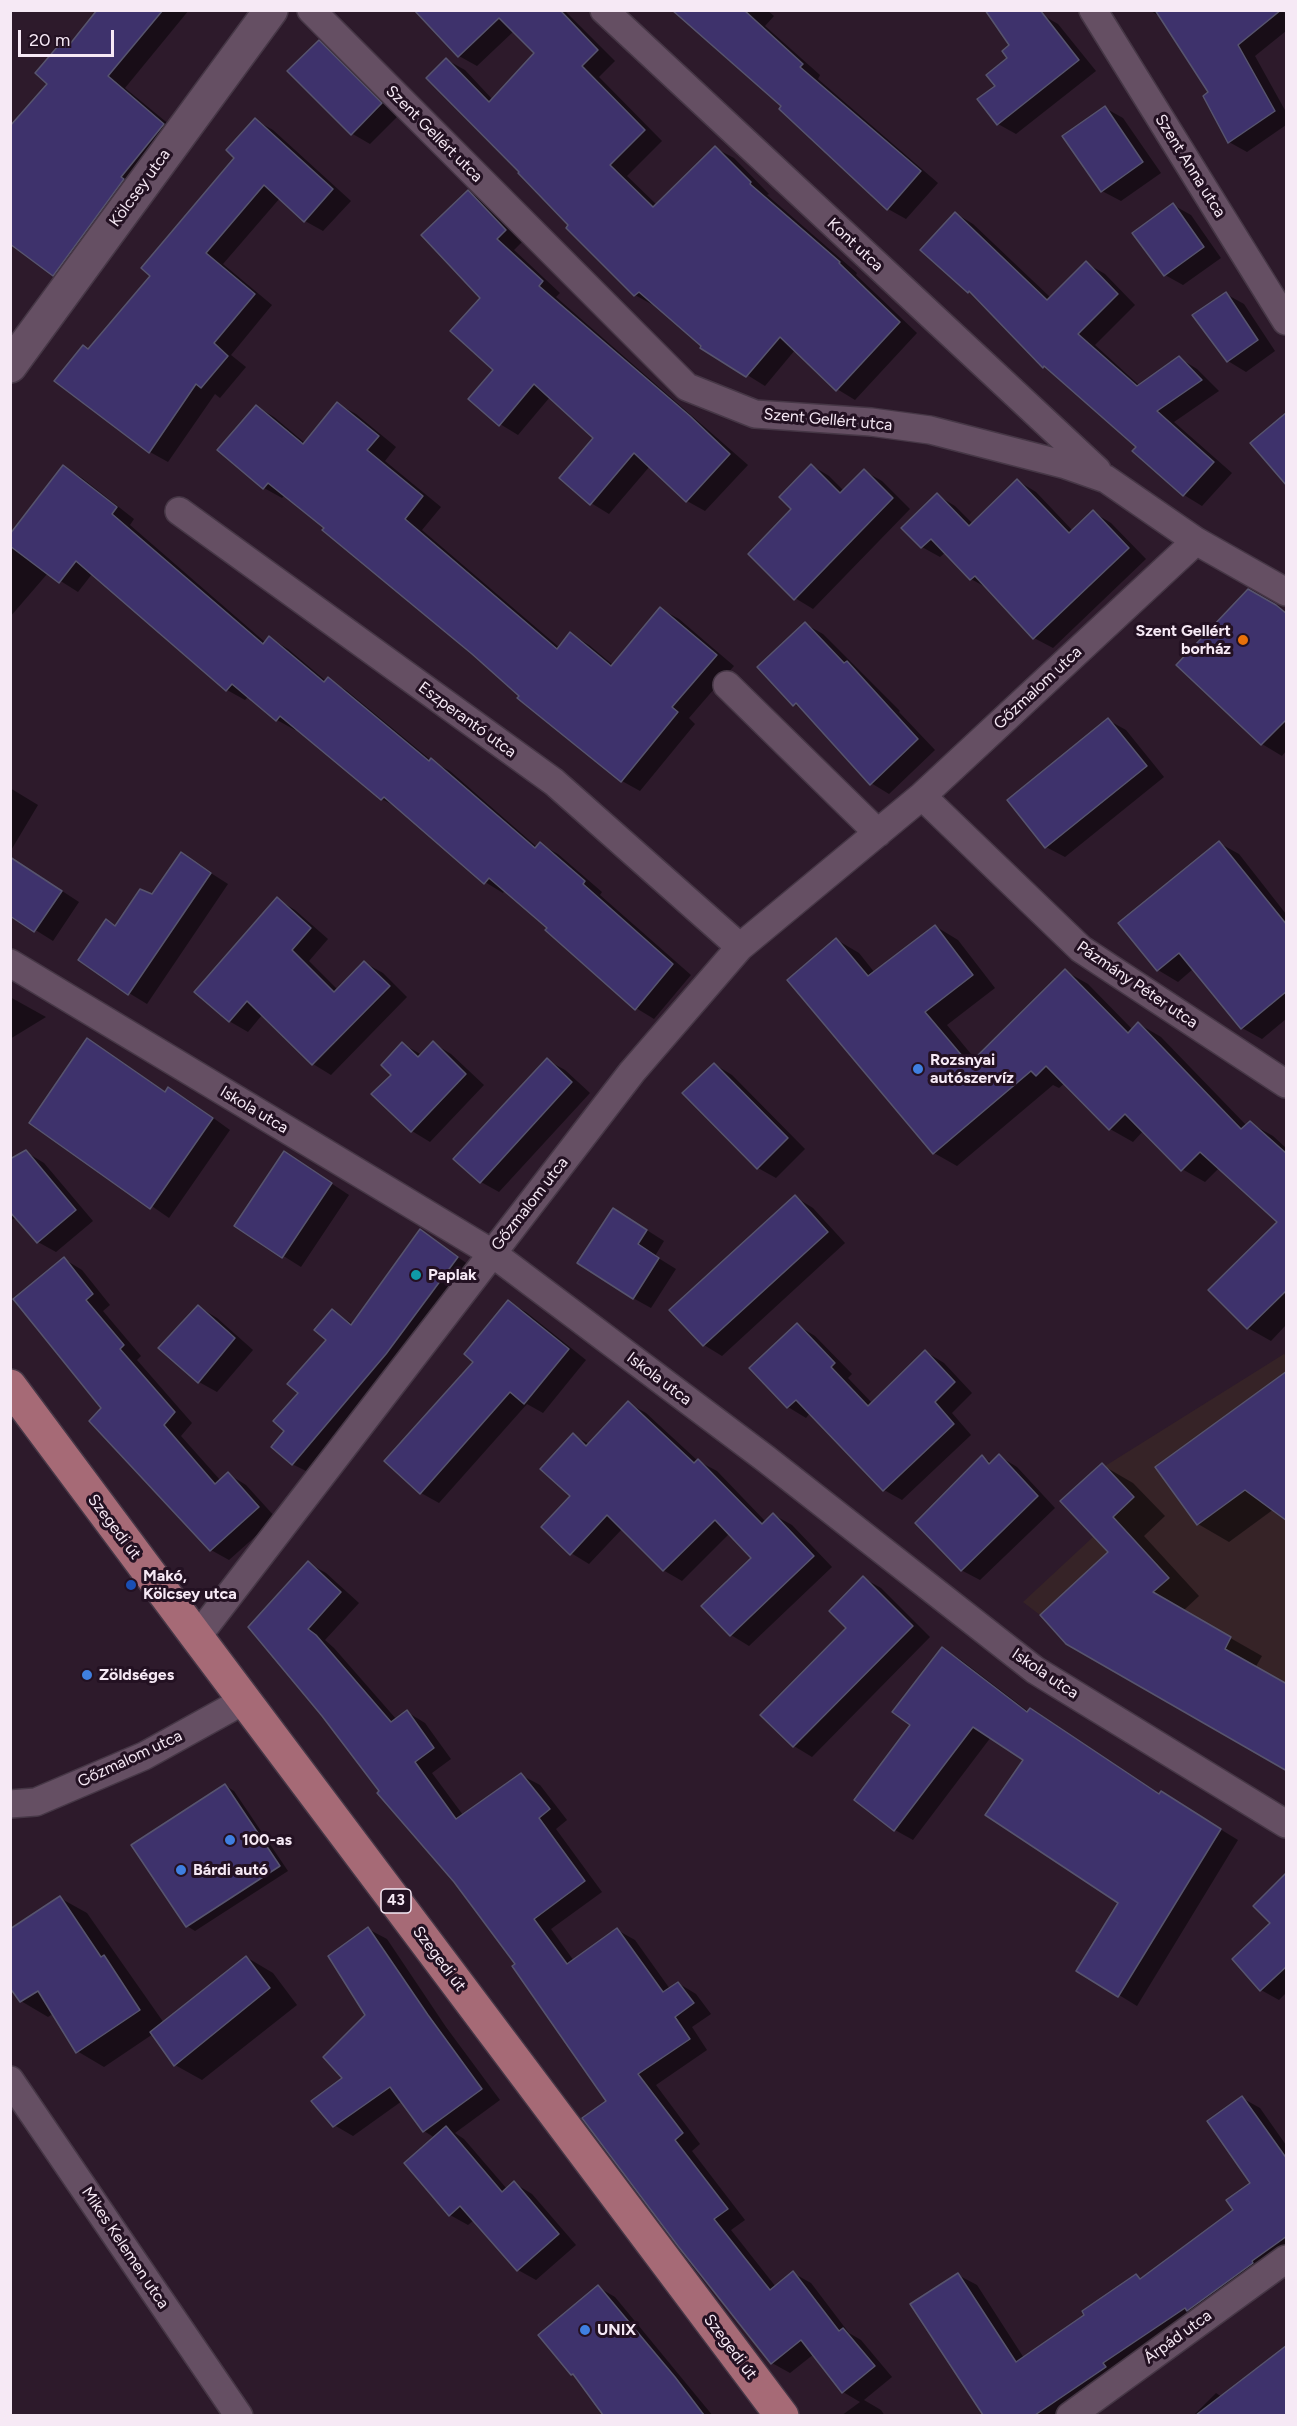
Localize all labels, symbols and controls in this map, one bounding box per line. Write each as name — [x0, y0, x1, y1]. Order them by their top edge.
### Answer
scale bar — [21, 18, 117, 56]
text: 20 m — [29, 29, 70, 51]
street label: Szent Gellért utca — [382, 82, 486, 186]
street label: Szent Anna utca — [1151, 111, 1229, 221]
street label: Kölcsey utca — [105, 145, 175, 231]
street label: Kont utca — [823, 214, 887, 276]
street label: Szent Gellért utca — [763, 405, 893, 435]
place label: Szent Gellért borház — [1135, 621, 1231, 659]
marker: Szent Gellért borház — [1236, 633, 1250, 647]
street label: Gőzmalom utca — [990, 642, 1086, 734]
street label: Eszperantó utca — [414, 678, 520, 762]
street label: Pázmány Péter utca — [1073, 937, 1201, 1033]
place label: Rozsnyai autószervíz — [930, 1050, 1014, 1088]
marker: Rozsnyai autószervíz — [911, 1062, 925, 1076]
street label: Iskola utca — [216, 1082, 292, 1138]
street label: Gőzmalom utca — [488, 1153, 572, 1255]
place label: Paplak — [428, 1265, 477, 1285]
marker: Paplak — [409, 1268, 423, 1282]
street label: Iskola utca — [623, 1348, 695, 1410]
street label: Szegedi út — [83, 1491, 145, 1563]
place label: Makó, Kölcsey utca — [143, 1566, 237, 1604]
marker: Makó, Kölcsey utca — [124, 1578, 138, 1592]
street label: Iskola utca — [1008, 1645, 1082, 1703]
place label: Zöldséges — [99, 1665, 174, 1685]
marker: Zöldséges — [80, 1668, 94, 1682]
street label: Gőzmalom utca — [75, 1726, 185, 1792]
place label: 100-as — [242, 1830, 292, 1850]
marker: 100-as — [223, 1833, 237, 1847]
place label: Bárdi autó — [193, 1860, 268, 1880]
marker: Bárdi autó — [174, 1863, 188, 1877]
road number: 43 — [381, 1889, 411, 1913]
street label: Szegedi út — [408, 1923, 470, 1995]
street label: Mikes Kelemen utca — [77, 2184, 173, 2312]
street label: Árpád utca — [1140, 2306, 1216, 2368]
street label: Szegedi út — [699, 2311, 761, 2383]
place label: UNIX — [597, 2320, 636, 2340]
marker: UNIX — [578, 2323, 592, 2337]

